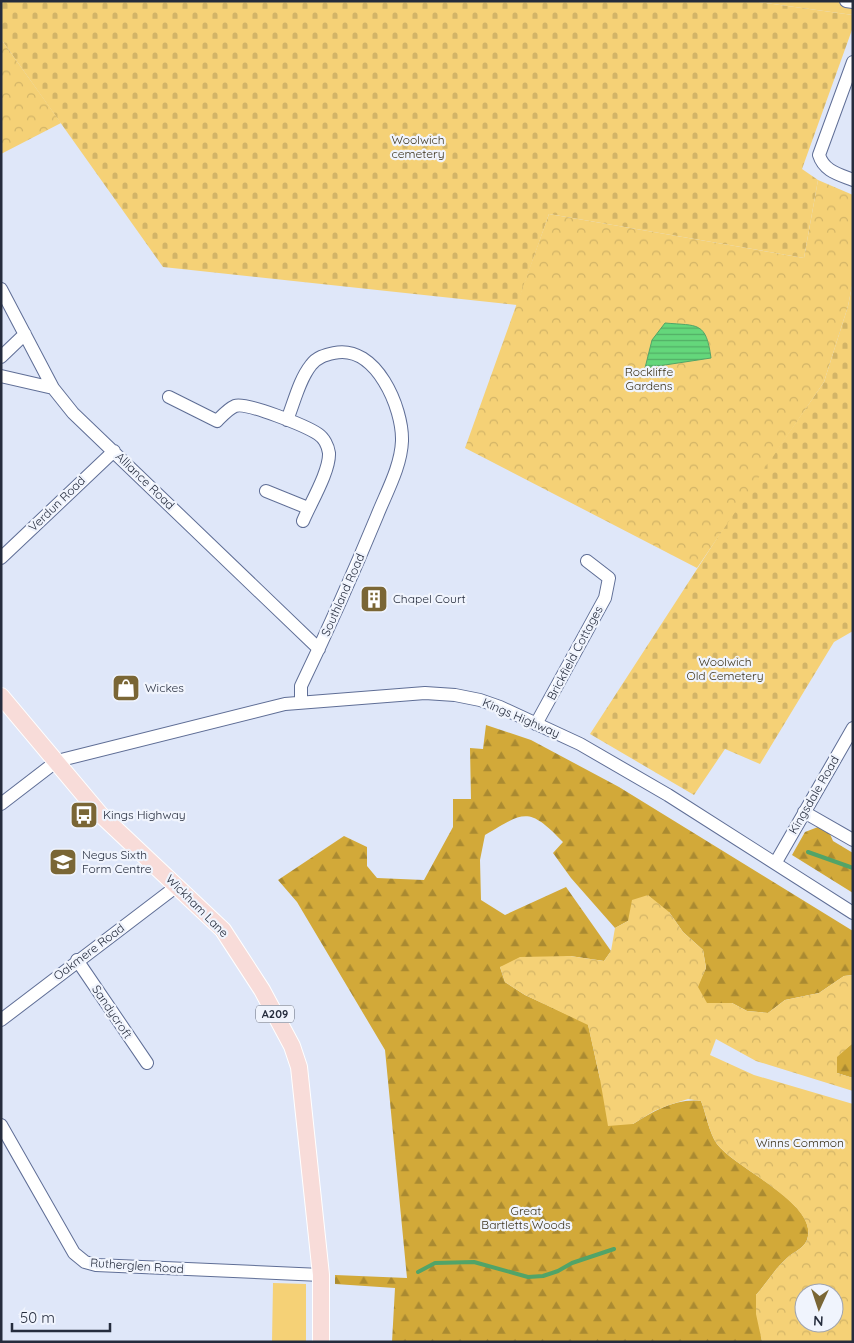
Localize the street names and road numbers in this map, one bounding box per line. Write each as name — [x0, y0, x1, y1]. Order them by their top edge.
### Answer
street label: Alliance Road — [113, 449, 178, 512]
street label: Verdun Road — [25, 473, 88, 534]
street label: Southland Road — [318, 551, 367, 638]
street label: Brickfield Cottages — [543, 603, 606, 702]
street label: Kings Highway — [480, 695, 562, 741]
street label: Kingsdale Road — [785, 753, 842, 836]
street label: Wickham Lane — [163, 871, 232, 940]
street label: Oakmere Road — [50, 920, 127, 983]
street label: Sandycroft — [89, 982, 136, 1041]
road number: A209 — [256, 1006, 294, 1022]
street label: Rutherglen Road — [90, 1255, 184, 1276]

